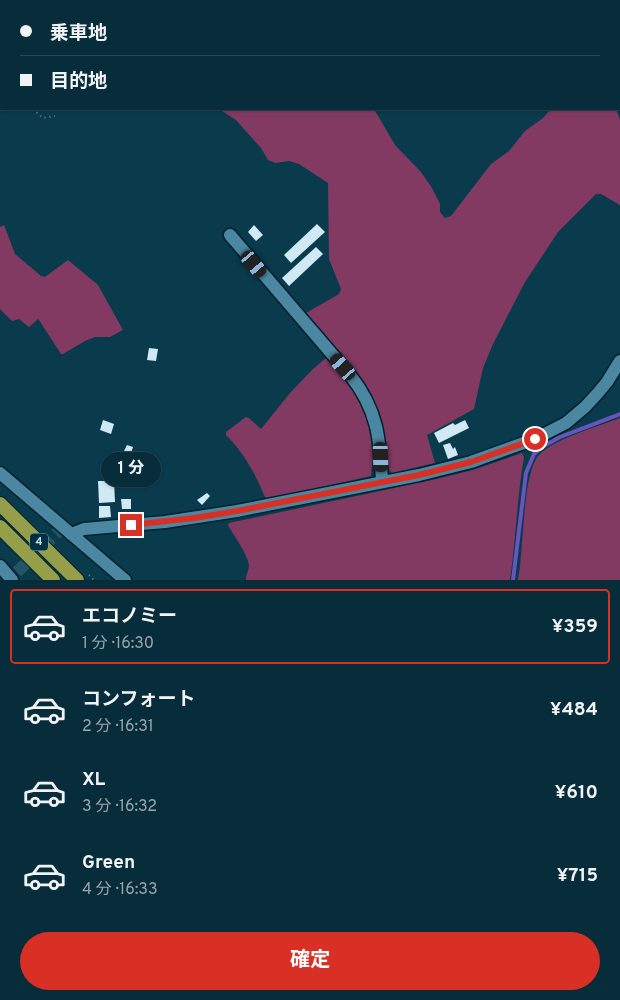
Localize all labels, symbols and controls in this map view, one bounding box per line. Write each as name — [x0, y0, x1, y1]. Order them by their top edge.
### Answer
text: 乗車地 — [50, 22, 107, 46]
text: 目的地 — [50, 70, 107, 94]
car — [238, 248, 269, 280]
car — [327, 351, 358, 383]
route start — [524, 428, 546, 450]
car — [372, 442, 389, 472]
callout: 1 分 — [101, 452, 161, 488]
text: 1 分 — [118, 459, 144, 479]
route end — [120, 514, 142, 536]
road number: 4 — [30, 534, 48, 550]
icon: car — [22, 604, 67, 649]
text: エコノミー — [82, 605, 177, 629]
text: ¥359 — [552, 615, 598, 639]
text: 1 分 · 16:30 — [82, 634, 154, 654]
icon: car — [22, 687, 67, 732]
text: コンフォート — [82, 688, 195, 712]
text: ¥484 — [550, 698, 598, 722]
text: 2 分 · 16:31 — [82, 717, 154, 737]
text: XL — [82, 768, 105, 792]
icon: car — [22, 770, 67, 815]
text: ¥610 — [555, 781, 598, 805]
text: 3 分 · 16:32 — [82, 797, 157, 817]
text: Green — [82, 851, 135, 875]
icon: car — [22, 853, 67, 898]
text: ¥715 — [557, 864, 598, 888]
text: 4 分 · 16:33 — [82, 880, 158, 900]
button: 確定 — [20, 932, 600, 990]

